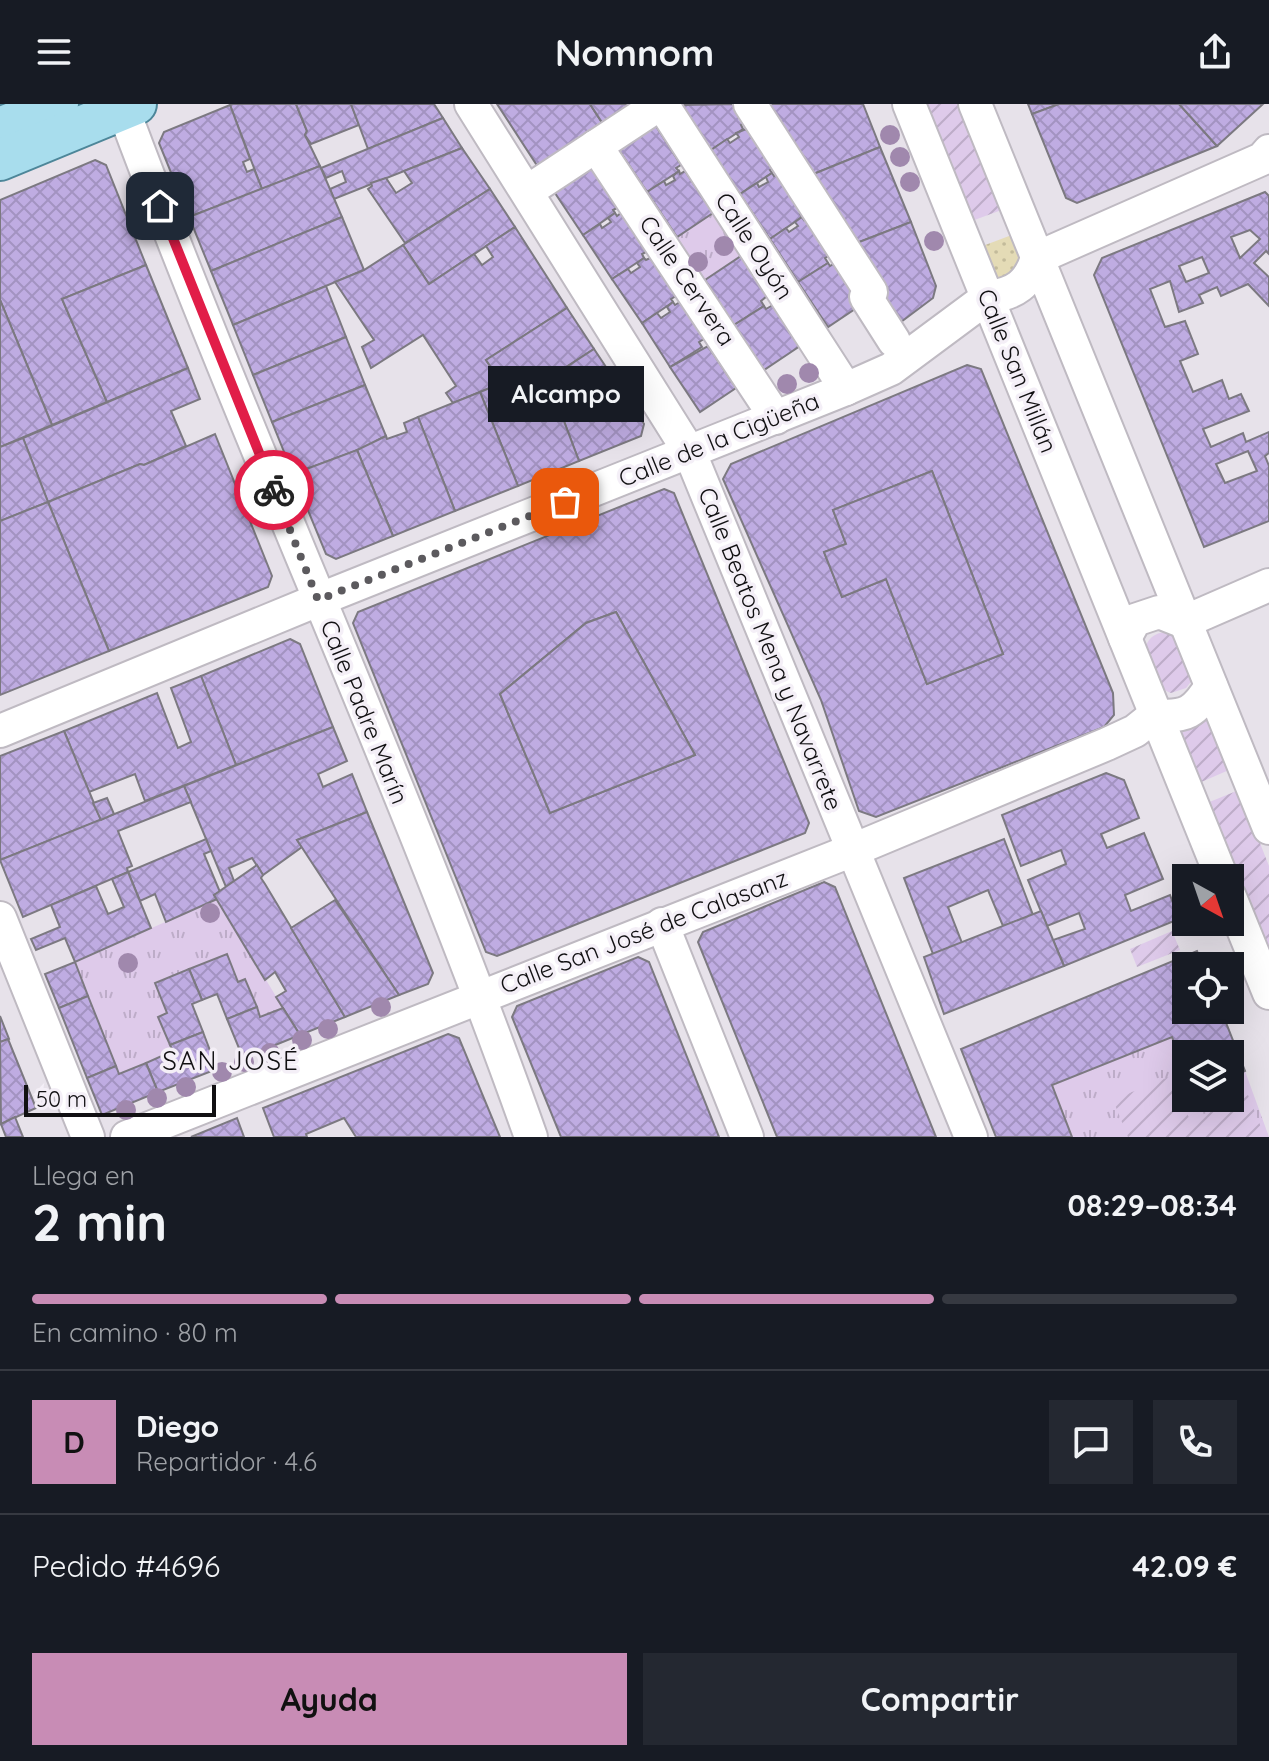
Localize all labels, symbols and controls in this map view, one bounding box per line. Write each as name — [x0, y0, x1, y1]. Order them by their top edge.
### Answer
icon: menu — [32, 30, 76, 74]
text: Nomnom — [555, 30, 714, 75]
icon: share — [1193, 30, 1237, 74]
pin — [126, 172, 194, 240]
icon: home — [138, 184, 182, 228]
street label: Calle Oyón — [709, 186, 801, 305]
street label: Calle Cervera — [633, 210, 742, 351]
street label: Calle San Millán — [971, 284, 1064, 457]
callout: Alcampo — [487, 366, 643, 422]
text: Alcampo — [511, 377, 621, 410]
street label: Calle de la Cigüeña — [614, 385, 823, 493]
courier — [234, 450, 314, 530]
icon: bike — [252, 468, 296, 512]
pin — [531, 468, 599, 536]
icon: bag — [543, 480, 587, 524]
street label: Calle Beatos Mena y Navarrete — [692, 483, 850, 815]
street label: Calle Padre Marín — [314, 615, 416, 808]
street label: Calle San José de Calasanz — [496, 862, 792, 1000]
north arrow — [1172, 864, 1244, 936]
map controls — [1172, 864, 1244, 1112]
button: locate — [1172, 952, 1244, 1024]
button: layers — [1172, 1040, 1244, 1112]
district label: SAN JOSÉ — [162, 1044, 300, 1077]
scale bar — [24, 1081, 216, 1117]
text: 50 m — [36, 1085, 87, 1113]
text: Llega en — [32, 1159, 135, 1192]
text: 08:29–08:34 — [1068, 1186, 1237, 1224]
text: 2 min — [32, 1189, 167, 1254]
text: En camino · 80 m — [32, 1316, 238, 1349]
button: chat — [1049, 1400, 1133, 1484]
button: phone — [1153, 1400, 1237, 1484]
text: Diego — [136, 1407, 219, 1445]
text: D — [63, 1423, 85, 1461]
text: Repartidor · 4.6 — [136, 1445, 317, 1478]
text: Pedido #4696 — [32, 1547, 220, 1585]
text: 42.09 € — [1132, 1547, 1237, 1585]
button: Ayuda — [32, 1653, 627, 1745]
button: Compartir — [643, 1653, 1237, 1745]

